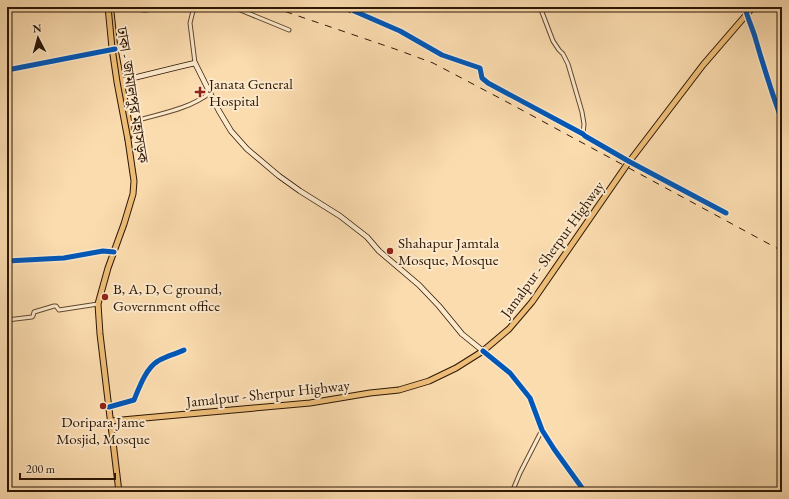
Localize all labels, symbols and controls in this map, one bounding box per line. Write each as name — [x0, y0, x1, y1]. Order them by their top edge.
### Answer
north arrow — [18, 18, 58, 58]
text: N — [32, 21, 42, 35]
street label: ঢাকা - জামালপুর মহাসড়ক — [113, 25, 153, 165]
place label: Janata General Hospital — [207, 74, 293, 110]
marker: Janata General Hospital — [194, 86, 206, 98]
street label: Jamalpur - Sherpur Highway — [495, 177, 608, 323]
place label: Shahapur Jamtala Mosque, Mosque — [398, 233, 499, 269]
marker: Shahapur Jamtala Mosque, Mosque — [385, 246, 395, 256]
place label: B, A, D, C ground, Government office — [113, 279, 222, 315]
marker: B, A, D, C ground, Government office — [100, 292, 110, 302]
street label: Jamalpur - Sherpur Highway — [183, 375, 351, 411]
marker: Doripara Jame Mosjid, Mosque — [98, 401, 108, 411]
place label: Doripara Jame Mosjid, Mosque — [56, 412, 150, 448]
scale bar — [20, 455, 115, 481]
text: 200 m — [26, 461, 56, 477]

